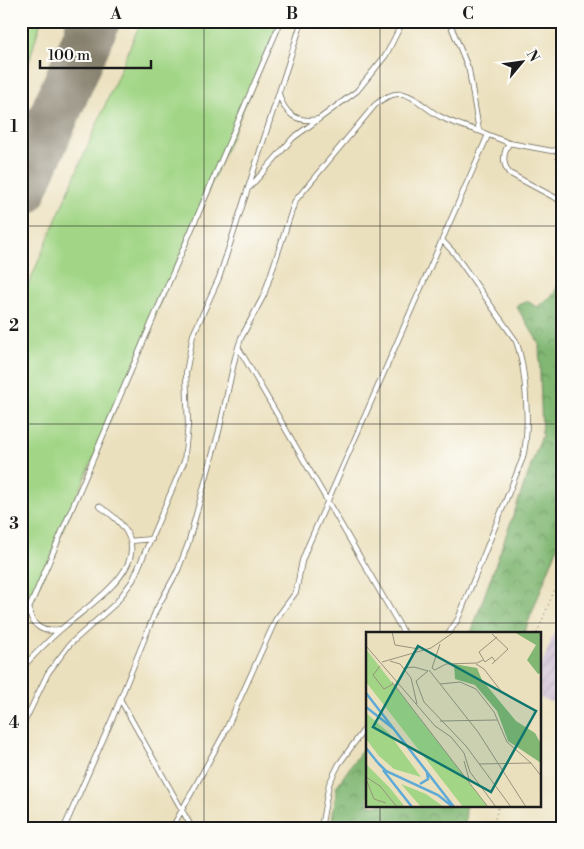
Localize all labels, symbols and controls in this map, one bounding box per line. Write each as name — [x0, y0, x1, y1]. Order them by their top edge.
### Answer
text: A — [109, 4, 122, 24]
text: B — [286, 4, 298, 24]
text: C — [462, 4, 474, 24]
scale bar — [40, 38, 151, 70]
north arrow — [496, 38, 546, 88]
text: 100 m — [48, 46, 90, 65]
text: N — [522, 47, 543, 65]
text: 1 — [10, 117, 18, 137]
text: 2 — [9, 316, 19, 336]
text: 3 — [9, 514, 19, 534]
inset map — [366, 632, 542, 806]
text: 4 — [9, 713, 20, 733]

